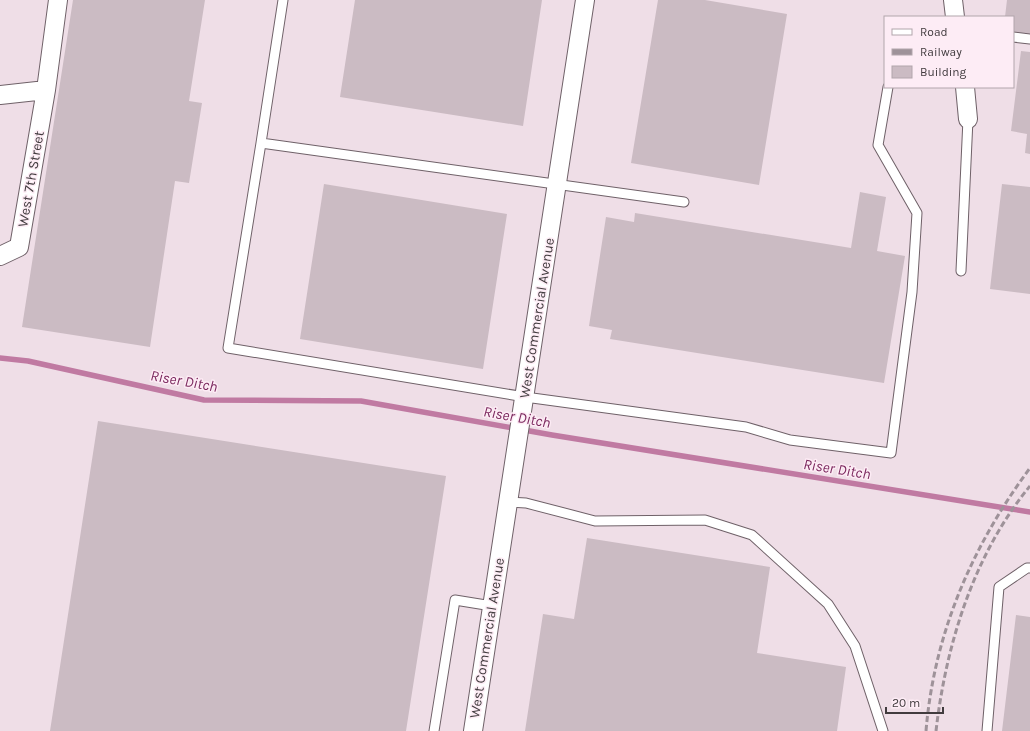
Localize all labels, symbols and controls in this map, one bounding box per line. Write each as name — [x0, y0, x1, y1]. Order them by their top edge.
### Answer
legend — [884, 16, 1014, 88]
text: Road — [920, 25, 948, 39]
text: Railway — [920, 45, 962, 59]
text: Building — [920, 65, 967, 79]
street label: West 7th Street — [14, 130, 48, 228]
street label: West Commercial Avenue — [516, 237, 558, 399]
water label: Riser Ditch — [149, 366, 219, 396]
water label: Riser Ditch — [482, 402, 552, 432]
water label: Riser Ditch — [802, 455, 872, 483]
street label: West Commercial Avenue — [466, 557, 508, 719]
scale bar — [886, 689, 943, 715]
text: 20 m — [892, 696, 920, 710]

